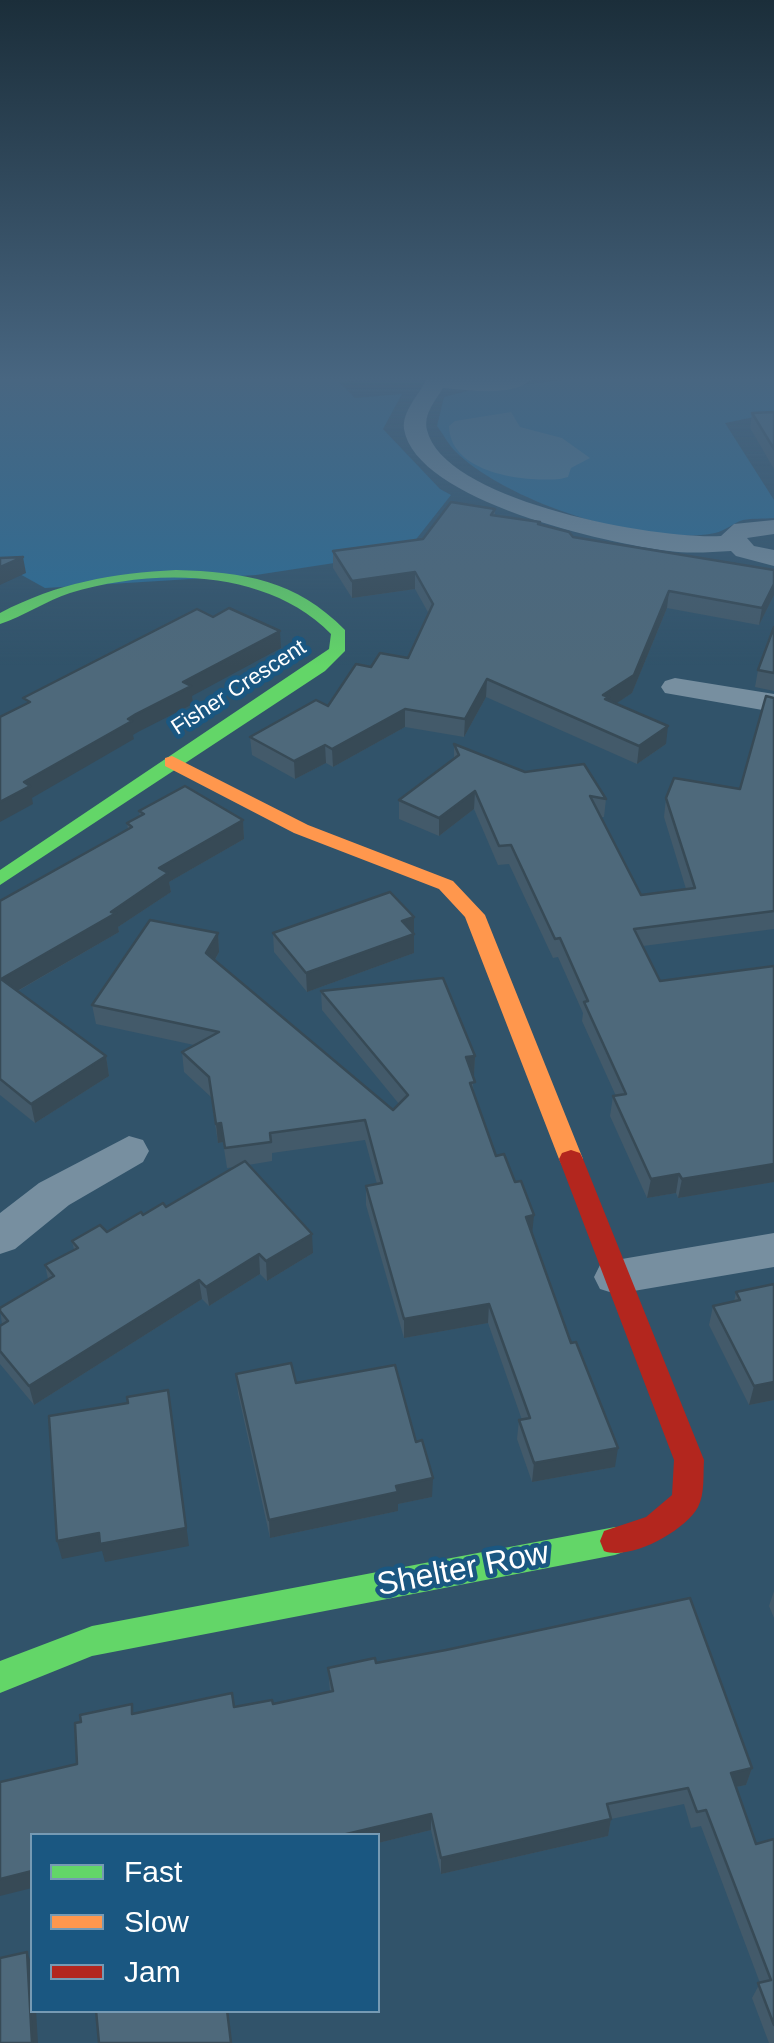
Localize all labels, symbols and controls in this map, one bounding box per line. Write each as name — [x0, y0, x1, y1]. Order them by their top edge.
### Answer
street label: Fisher Crescent — [167, 635, 311, 741]
street label: Shelter Row — [374, 1535, 552, 1605]
legend — [30, 1833, 380, 2013]
text: Fast — [124, 1855, 182, 1888]
text: Slow — [124, 1905, 189, 1938]
text: Jam — [124, 1955, 181, 1988]

